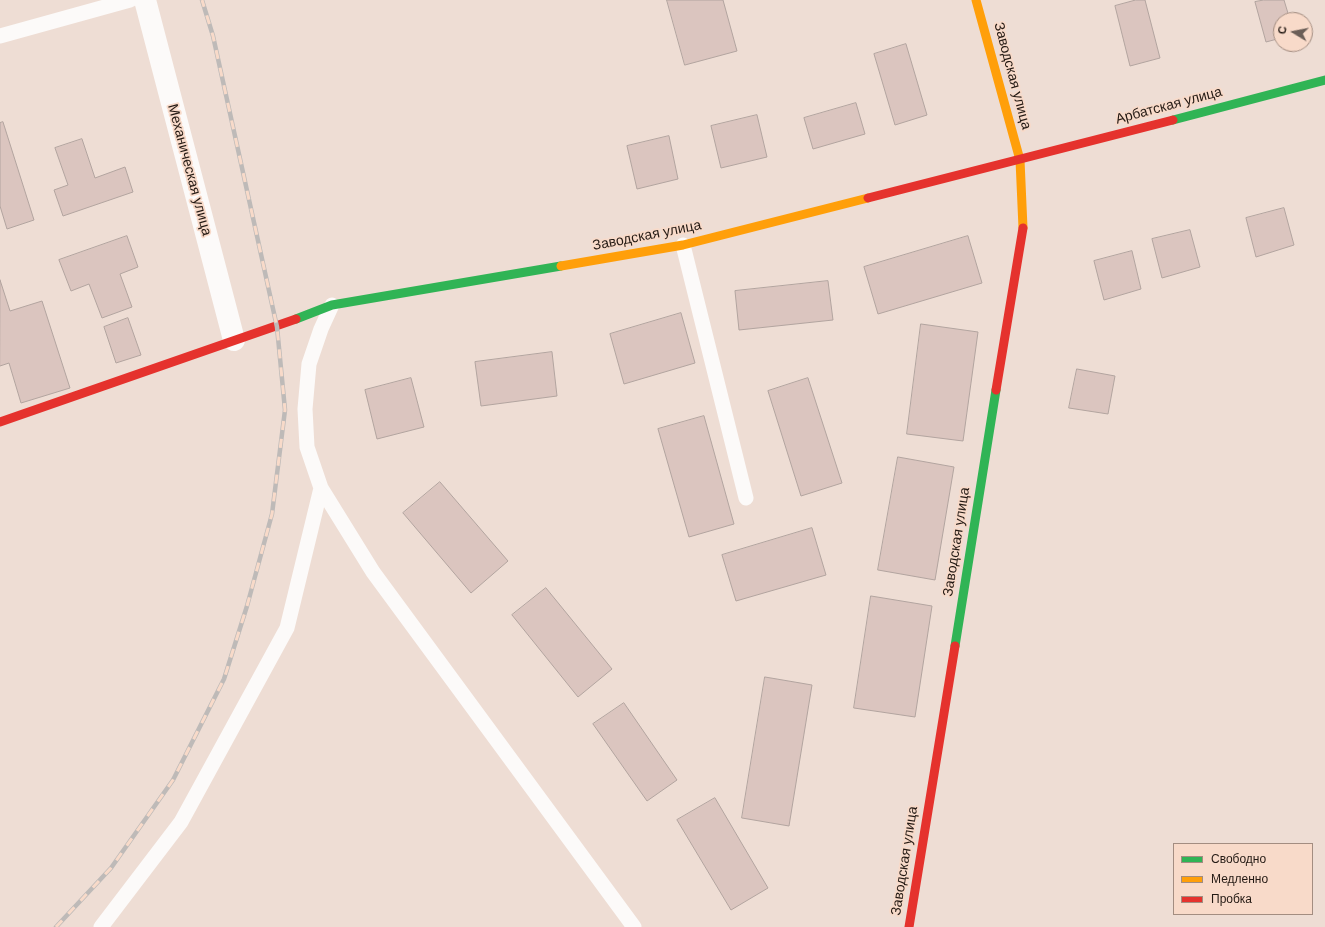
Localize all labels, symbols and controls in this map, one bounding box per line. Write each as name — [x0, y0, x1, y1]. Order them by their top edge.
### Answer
north arrow — [1273, 12, 1313, 52]
street label: Заводская улица — [990, 21, 1034, 131]
text: С — [1275, 25, 1290, 35]
street label: Арбатская улица — [1114, 84, 1224, 128]
street label: Механическая улица — [163, 102, 215, 238]
street label: Заводская улица — [591, 217, 703, 255]
street label: Заводская улица — [940, 486, 974, 598]
street label: Заводская улица — [888, 805, 922, 917]
legend — [1173, 843, 1313, 915]
text: Свободно — [1211, 851, 1266, 867]
text: Медленно — [1211, 871, 1268, 887]
text: Пробка — [1211, 891, 1252, 907]

